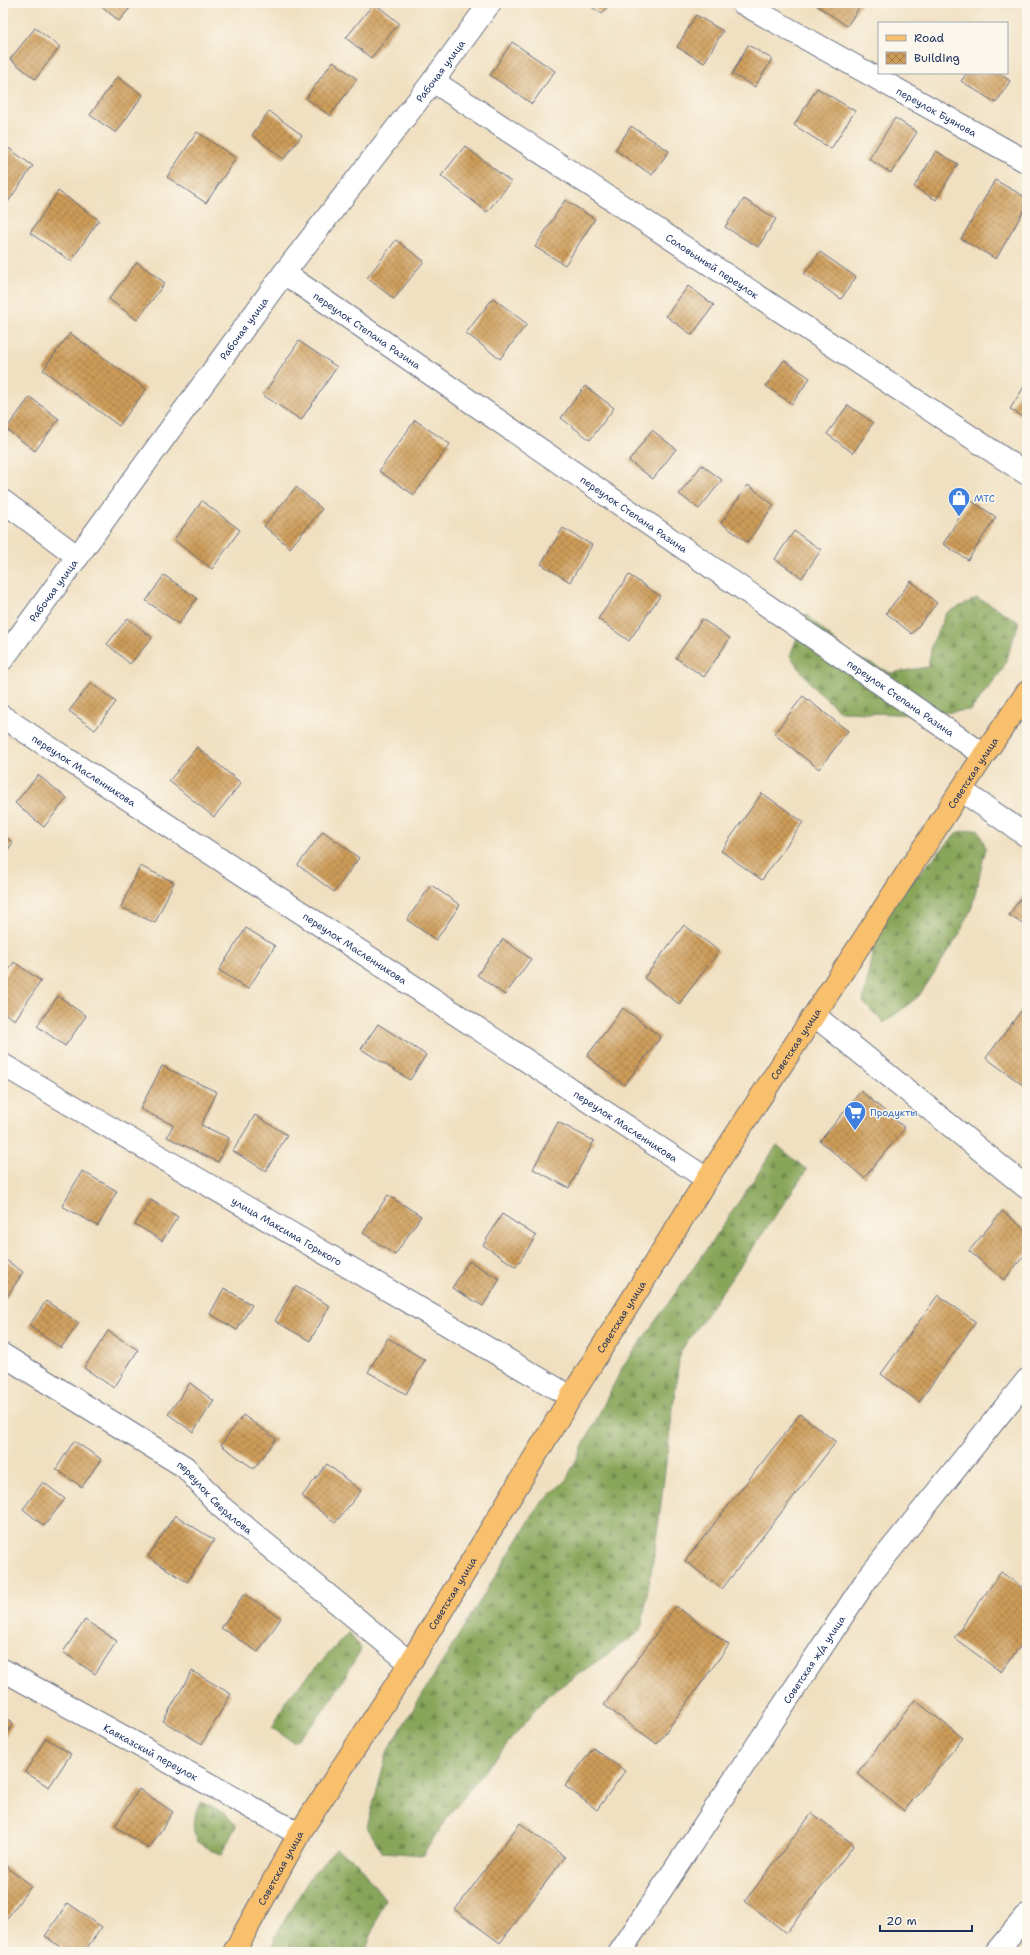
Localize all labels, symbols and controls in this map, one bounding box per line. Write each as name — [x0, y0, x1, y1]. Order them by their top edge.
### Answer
legend — [878, 22, 1008, 74]
text: Road — [914, 30, 945, 46]
street label: Рабочая улица — [413, 37, 468, 105]
text: Building — [914, 50, 960, 66]
street label: переулок Буянова — [894, 85, 980, 140]
street label: Соловьиный переулок — [663, 231, 762, 302]
street label: переулок Степана Разина — [311, 289, 424, 373]
street label: Рабочая улица — [217, 294, 272, 362]
street label: переулок Степана Разина — [578, 473, 690, 556]
shop icon: МТС — [946, 485, 972, 518]
place label: МТС — [974, 492, 995, 505]
street label: Рабочая улица — [26, 556, 81, 624]
street label: переулок Степана Разина — [845, 657, 957, 740]
street label: переулок Масленникова — [29, 732, 139, 810]
street label: Советская улица — [945, 734, 1002, 811]
street label: переулок Масленникова — [300, 910, 410, 988]
street label: Советская улица — [768, 1005, 824, 1082]
street label: переулок Масленникова — [571, 1087, 681, 1165]
supermarket icon: Продукты — [842, 1099, 868, 1132]
place label: Продукты — [870, 1106, 918, 1119]
street label: улица Максима Горького — [229, 1194, 344, 1269]
street label: Советская улица — [594, 1278, 649, 1356]
street label: переулок Свердлова — [175, 1458, 255, 1537]
street label: Советская улица — [426, 1554, 480, 1632]
street label: Советская ж/д улица — [780, 1612, 849, 1706]
street label: Кавказский переулок — [101, 1721, 201, 1784]
street label: Советская улица — [255, 1828, 307, 1908]
scale bar — [880, 1907, 972, 1933]
text: 20 m — [886, 1913, 917, 1929]

